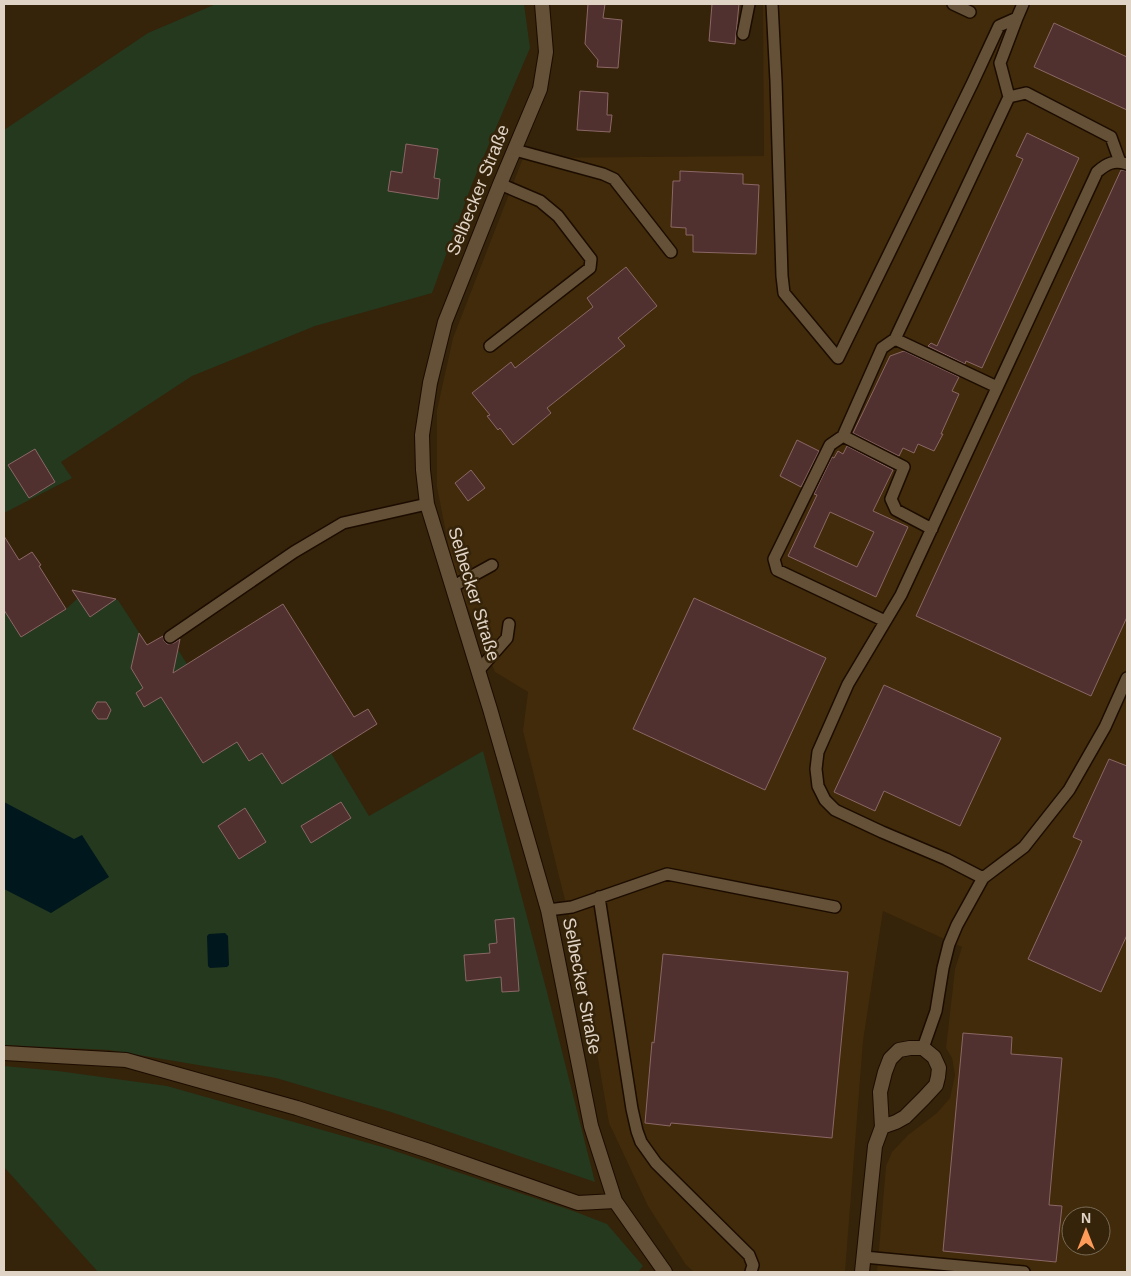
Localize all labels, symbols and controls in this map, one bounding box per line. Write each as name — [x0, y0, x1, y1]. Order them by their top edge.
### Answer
street label: Selbecker Straße — [443, 122, 513, 258]
street label: Selbecker Straße — [444, 525, 504, 663]
street label: Selbecker Straße — [559, 916, 605, 1056]
north arrow — [1061, 1206, 1111, 1256]
text: N — [1081, 1210, 1091, 1226]

